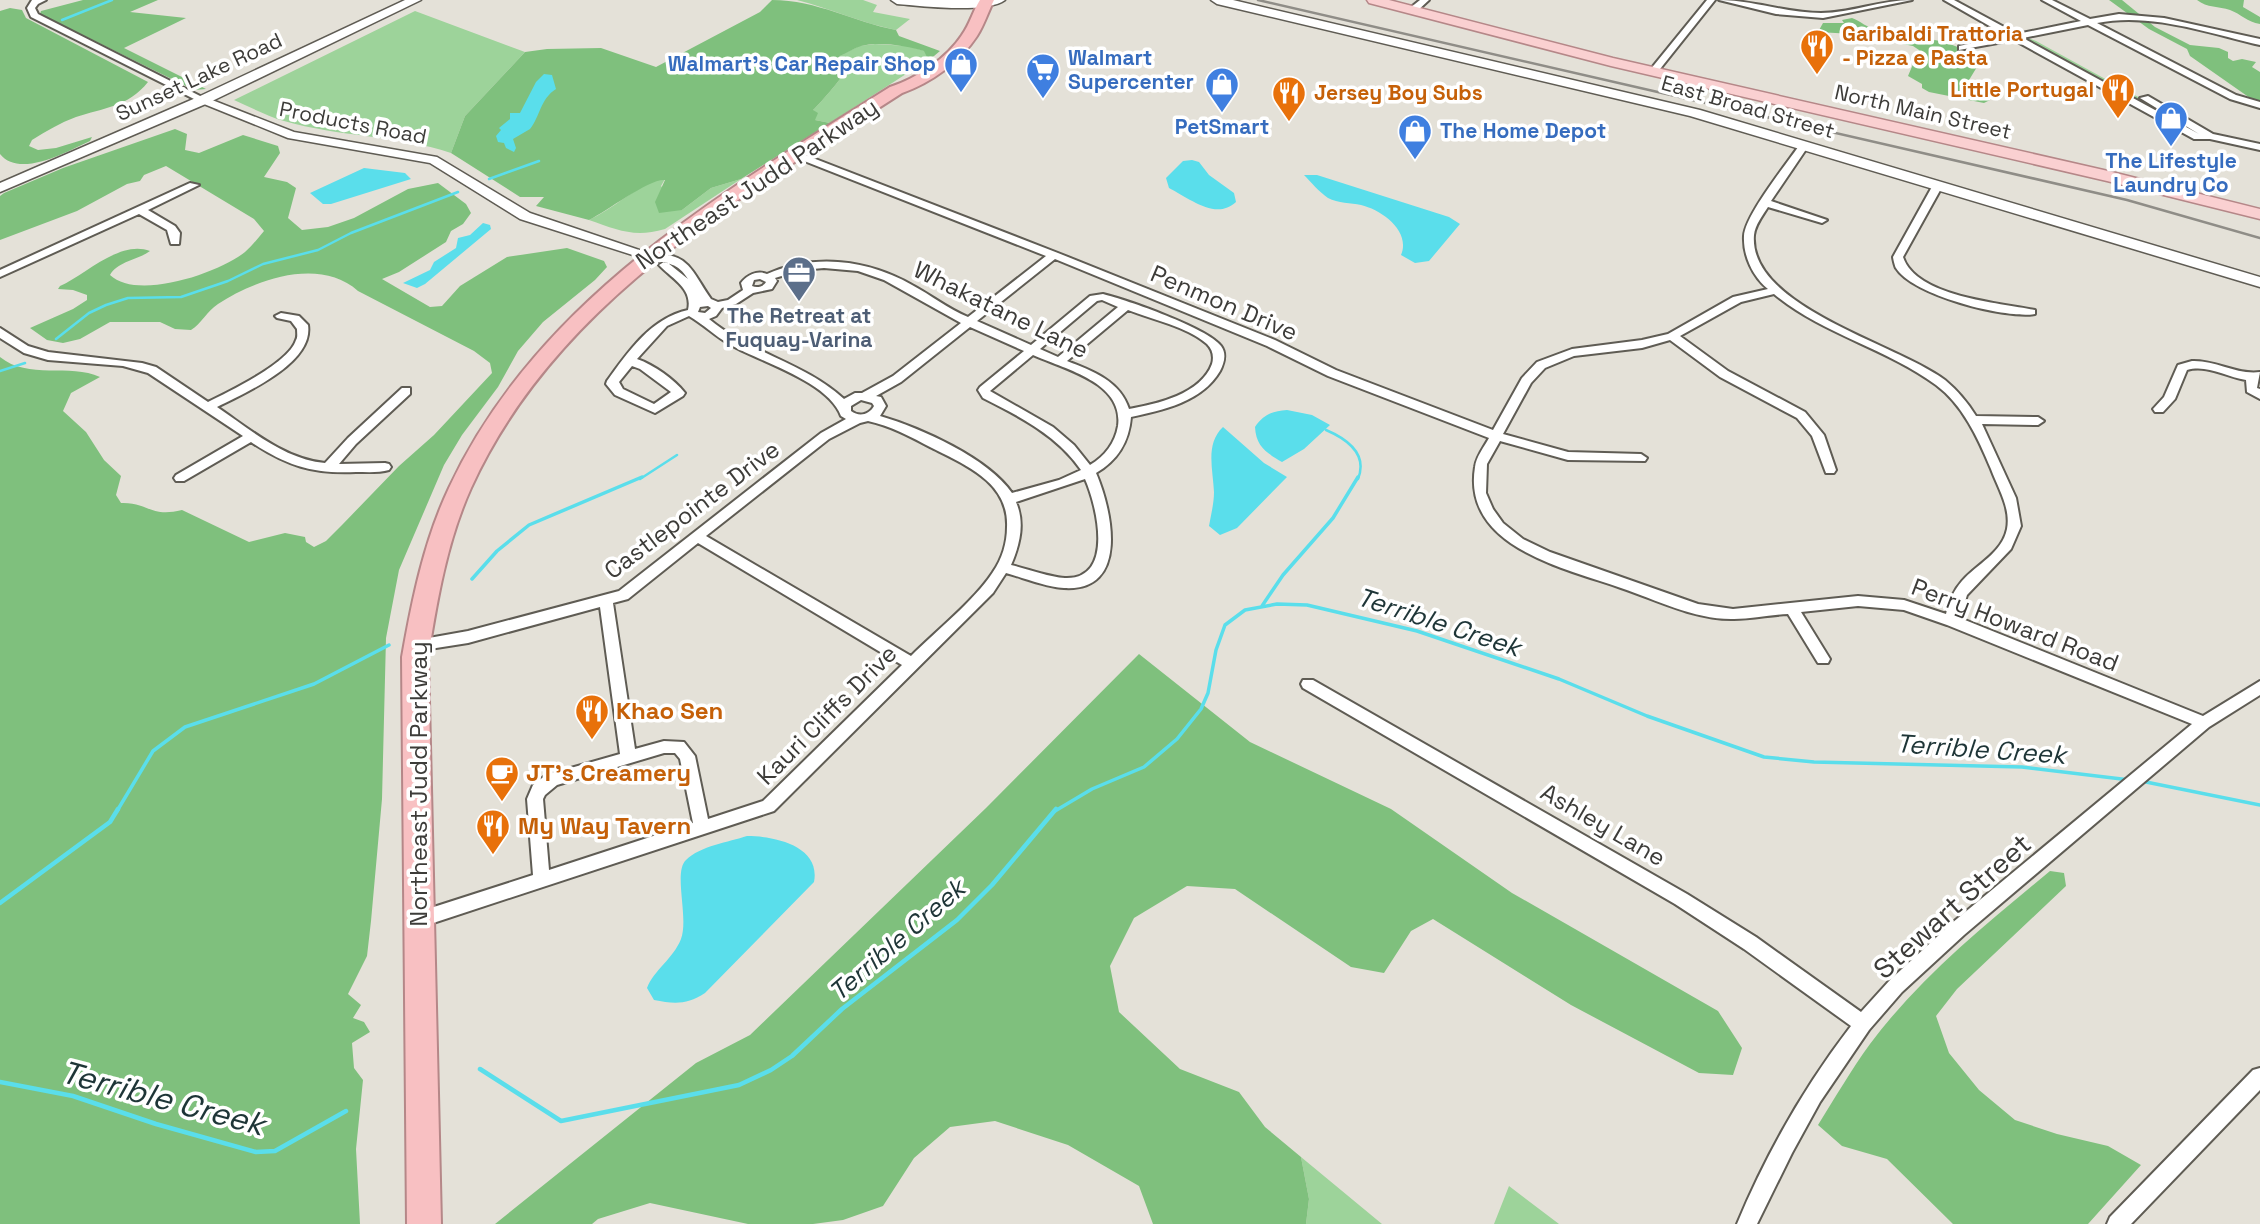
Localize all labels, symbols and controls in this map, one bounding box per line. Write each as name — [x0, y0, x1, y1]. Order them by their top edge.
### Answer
place label: Garibaldi Trattoria - Pizza e Pasta — [1842, 20, 2023, 71]
street label: Sunset Lake Road — [111, 26, 286, 127]
restaurant icon: Garibaldi Trattoria - Pizza e Pasta — [1798, 27, 1836, 76]
place label: Walmart Supercenter — [1068, 44, 1194, 95]
shop icon: Walmart's Car Repair Shop — [942, 45, 980, 94]
place label: Walmart's Car Repair Shop — [668, 50, 936, 77]
supermarket icon: Walmart Supercenter — [1024, 51, 1062, 100]
shop icon: PetSmart — [1203, 65, 1241, 114]
street label: East Broad Street — [1658, 69, 1838, 144]
restaurant icon: Little Portugal — [2099, 71, 2137, 120]
restaurant icon: Jersey Boy Subs — [1270, 74, 1308, 123]
place label: Little Portugal — [1950, 76, 2094, 103]
street label: North Main Street — [1832, 78, 2014, 145]
place label: Jersey Boy Subs — [1314, 79, 1483, 106]
street label: Northeast Judd Parkway — [630, 91, 884, 276]
street label: Products Road — [277, 95, 429, 150]
shop icon: The Lifestyle Laundry Co — [2152, 99, 2190, 148]
shop icon: The Home Depot — [1396, 112, 1434, 161]
place label: PetSmart — [1175, 113, 1269, 140]
place label: The Home Depot — [1440, 117, 1606, 144]
place label: The Lifestyle Laundry Co — [2105, 147, 2237, 198]
office icon: The Retreat at Fuquay-Varina — [780, 254, 818, 303]
street label: Whakatane Lane — [909, 254, 1094, 365]
street label: Penmon Drive — [1146, 258, 1302, 347]
place label: The Retreat at Fuquay-Varina — [725, 302, 873, 353]
street label: Castlepointe Drive — [598, 434, 786, 586]
street label: Perry Howard Road — [1907, 571, 2123, 678]
water label: Terrible Creek — [1353, 580, 1528, 665]
street label: Kauri Cliffs Drive — [750, 638, 903, 791]
street label: Northeast Judd Parkway — [403, 641, 434, 927]
restaurant icon: Khao Sen — [573, 692, 611, 741]
place label: Khao Sen — [616, 695, 723, 726]
water label: Terrible Creek — [1895, 726, 2070, 772]
cafe icon: JT's Creamery — [483, 754, 521, 803]
place label: JT's Creamery — [526, 757, 691, 788]
street label: Ashley Lane — [1535, 776, 1671, 873]
restaurant icon: My Way Tavern — [474, 807, 512, 856]
place label: My Way Tavern — [518, 810, 691, 841]
street label: Stewart Street — [1866, 826, 2038, 986]
water label: Terrible Creek — [822, 869, 975, 1009]
water label: Terrible Creek — [57, 1052, 273, 1145]

